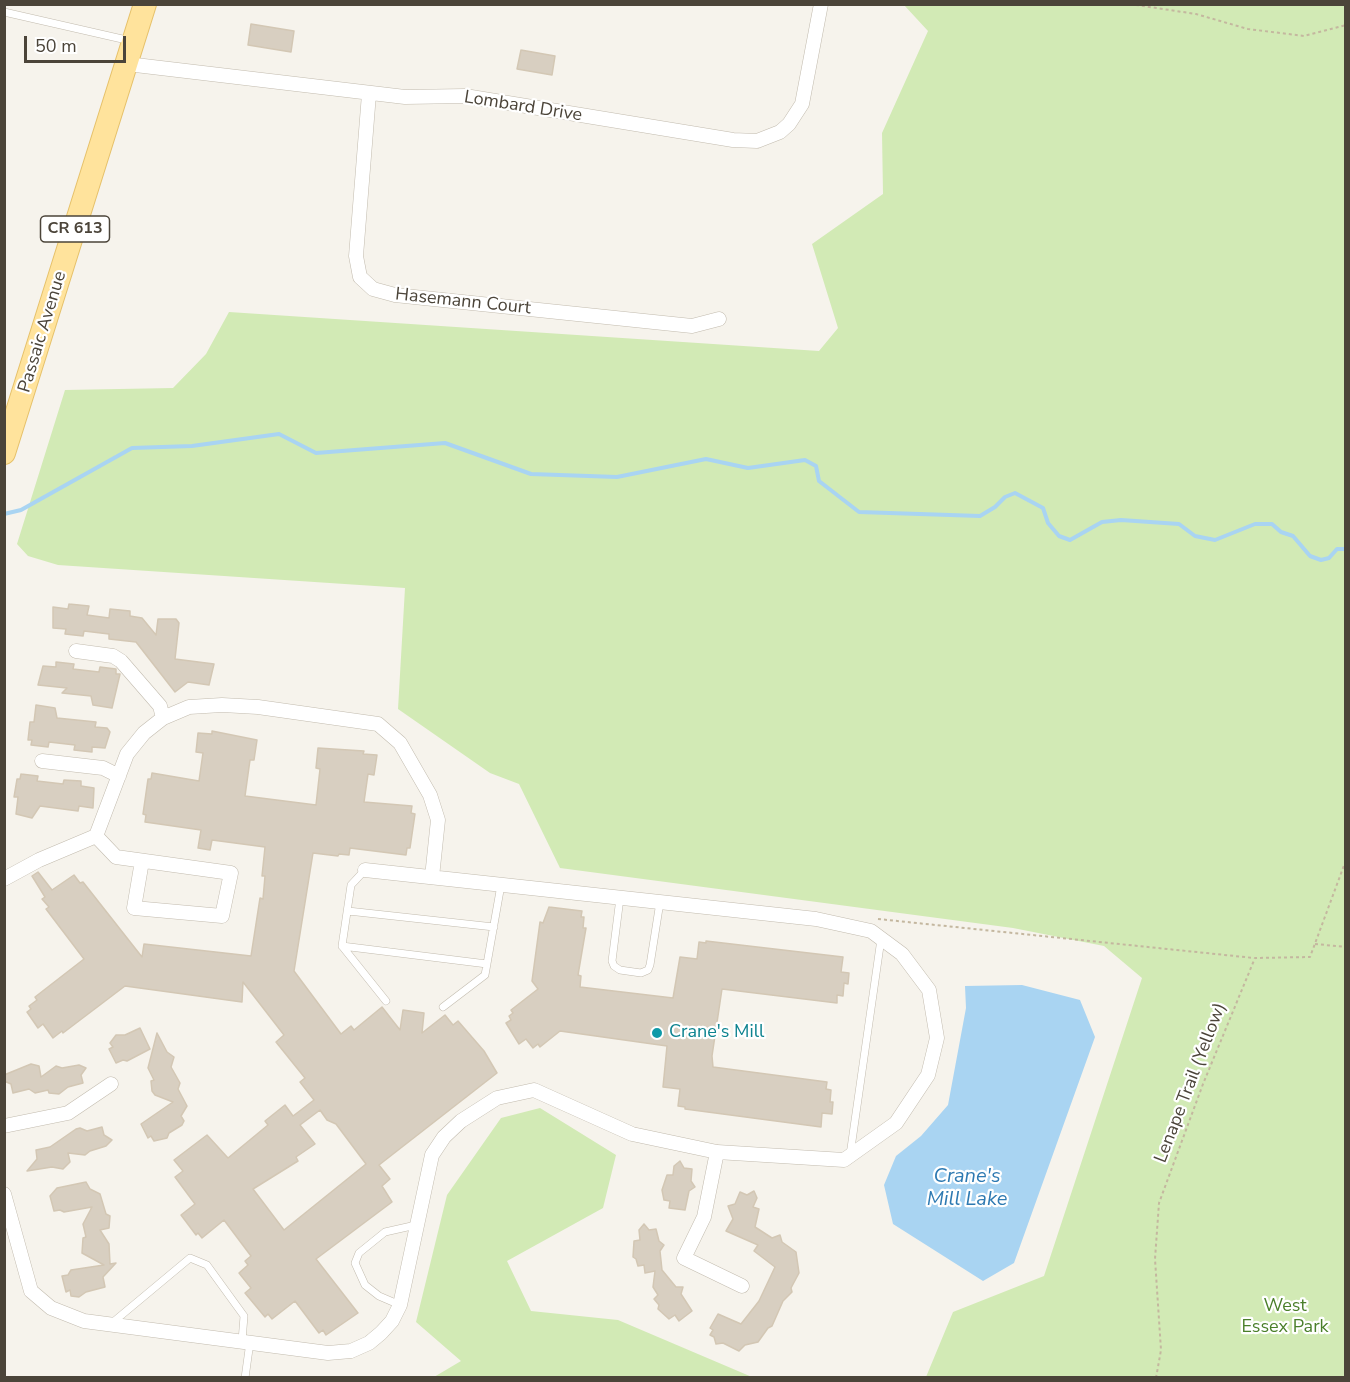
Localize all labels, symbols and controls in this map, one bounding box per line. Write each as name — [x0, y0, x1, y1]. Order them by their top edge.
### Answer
scale bar — [27, 24, 129, 62]
text: 50 m — [35, 34, 77, 58]
street label: Lombard Drive — [462, 87, 584, 127]
road number: CR 613 — [40, 216, 110, 242]
street label: Passaic Avenue — [14, 269, 72, 395]
street label: Hasemann Court — [394, 284, 532, 320]
street label: Lenape Trail (Yellow) — [1151, 1000, 1231, 1166]
place label: Crane's Mill — [669, 1022, 764, 1044]
marker: Crane's Mill — [650, 1026, 664, 1040]
water label: Crane's Mill Lake — [927, 1165, 1007, 1212]
park label: West Essex Park — [1241, 1296, 1329, 1338]

